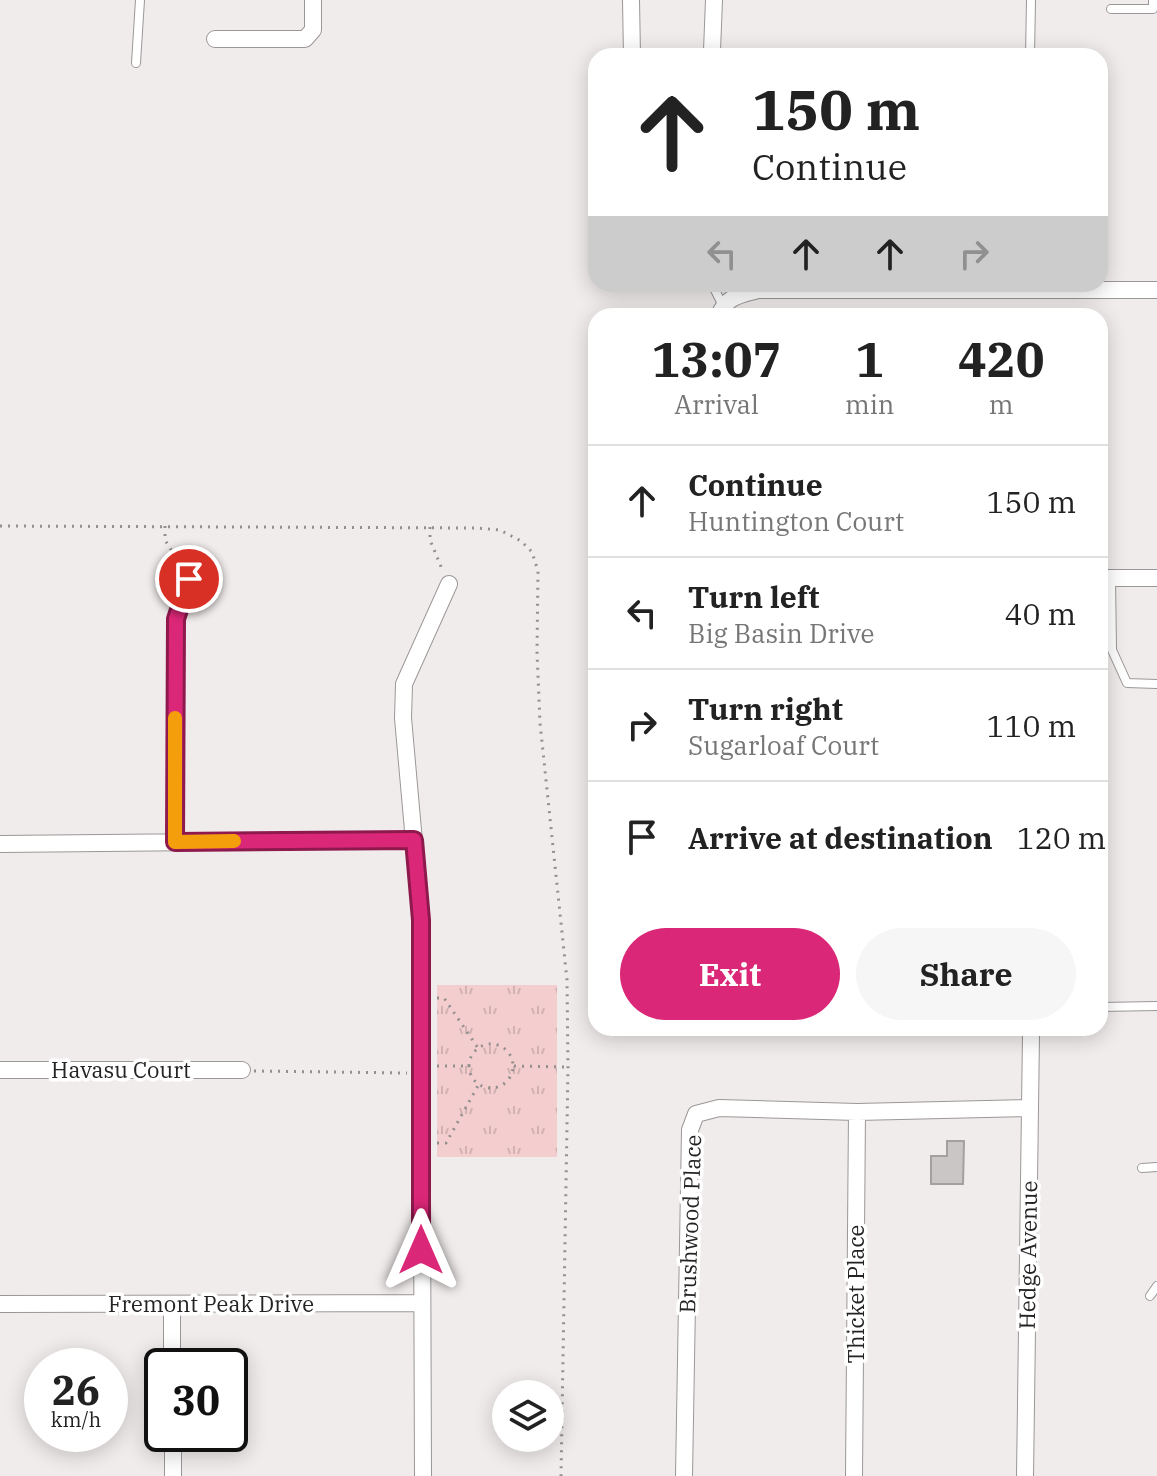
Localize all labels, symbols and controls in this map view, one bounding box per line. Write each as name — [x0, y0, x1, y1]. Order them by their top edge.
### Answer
text: 150 m — [752, 73, 920, 145]
icon: ahead — [620, 80, 724, 184]
text: Continue — [752, 143, 907, 190]
icon: left — [700, 232, 744, 276]
icon: ahead — [784, 232, 828, 276]
icon: ahead — [868, 232, 912, 276]
icon: right — [952, 232, 996, 276]
text: 13:07 — [652, 328, 781, 390]
text: 1 — [855, 328, 884, 390]
text: 420 — [958, 328, 1044, 390]
text: Arrival — [674, 387, 759, 421]
text: min — [845, 387, 894, 421]
text: m — [989, 387, 1014, 421]
text: Continue — [688, 465, 823, 504]
icon: ahead — [620, 479, 664, 523]
text: 150 m — [986, 482, 1076, 521]
text: Huntington Court — [688, 504, 904, 538]
pin — [155, 545, 223, 613]
icon: arrive — [167, 557, 211, 601]
text: Turn left — [688, 577, 820, 616]
icon: left — [620, 591, 664, 635]
text: 40 m — [1004, 594, 1076, 633]
text: Big Basin Drive — [688, 616, 875, 650]
text: Turn right — [688, 689, 843, 728]
icon: right — [620, 703, 664, 747]
text: 110 m — [986, 706, 1076, 745]
text: Sugarloaf Court — [688, 728, 879, 762]
icon: arrive — [620, 815, 664, 859]
text: Arrive at destination — [688, 818, 993, 857]
text: 120 m — [1017, 818, 1106, 857]
button: Exit — [620, 928, 840, 1020]
button: Share — [856, 928, 1076, 1020]
street label: Havasu Court — [51, 1055, 191, 1084]
street label: Brushwood Place — [672, 1134, 707, 1314]
street label: Hedge Avenue — [1012, 1180, 1043, 1330]
position arrow — [379, 1208, 463, 1292]
street label: Thicket Place — [841, 1225, 870, 1363]
street label: Fremont Peak Drive — [108, 1289, 314, 1318]
speed limit sign: 30 — [144, 1348, 248, 1452]
text: 26 — [52, 1364, 100, 1416]
map controls — [492, 1380, 564, 1452]
button: layers — [492, 1380, 564, 1452]
text: km/h — [51, 1406, 101, 1433]

